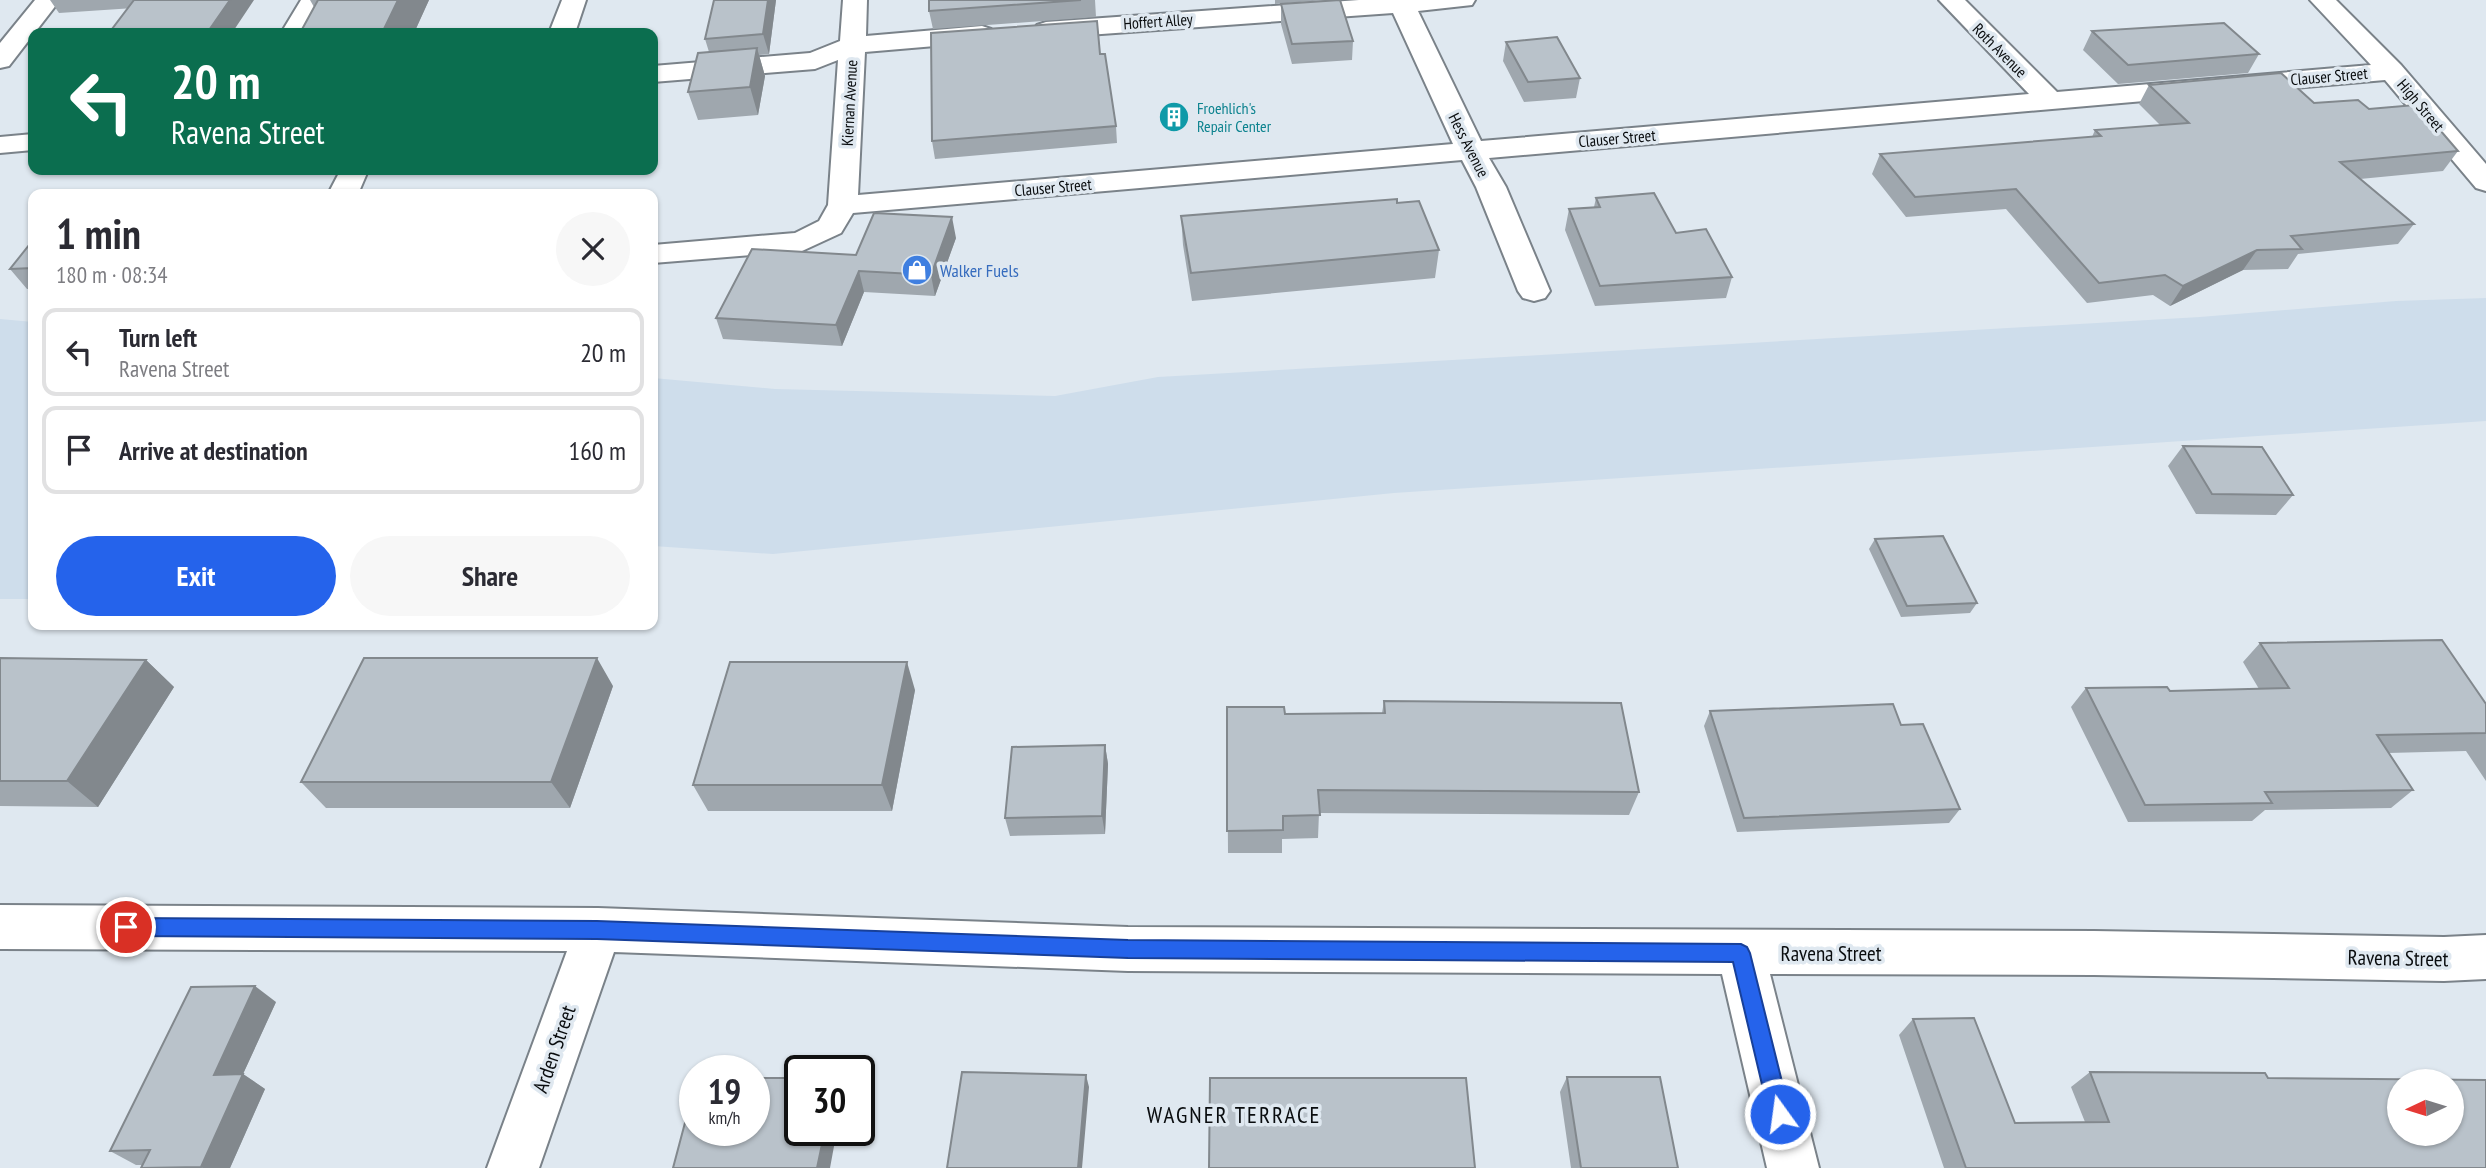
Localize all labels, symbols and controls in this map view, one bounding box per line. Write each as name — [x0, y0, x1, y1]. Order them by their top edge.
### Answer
street label: Hoffert Alley — [1123, 9, 1193, 33]
street label: Roth Avenue — [1969, 19, 2031, 81]
text: 20 m — [171, 49, 260, 113]
icon: left — [56, 56, 147, 147]
street label: Kiernan Avenue — [837, 59, 861, 147]
street label: Clauser Street — [2290, 63, 2369, 89]
street label: High Street — [2393, 75, 2449, 136]
place label: Froehlich's Repair Center — [1197, 98, 1272, 136]
building icon: Froehlich's Repair Center — [1157, 100, 1191, 134]
street label: Hess Avenue — [1444, 110, 1494, 180]
text: Ravena Street — [171, 111, 325, 153]
street label: Clauser Street — [1578, 125, 1657, 151]
street label: Clauser Street — [1014, 174, 1093, 200]
text: 1 min — [56, 206, 141, 261]
button: close — [556, 212, 630, 286]
shop icon: Walker Fuels — [900, 253, 934, 287]
place label: Walker Fuels — [940, 259, 1019, 282]
text: 180 m · 08:34 — [56, 260, 168, 289]
text: Turn left — [119, 321, 197, 354]
icon: left — [60, 333, 98, 371]
text: 20 m — [580, 336, 626, 369]
text: Ravena Street — [119, 354, 229, 383]
icon: arrive — [60, 431, 98, 469]
text: Arrive at destination — [119, 434, 308, 467]
text: 160 m — [568, 434, 626, 467]
button: Exit — [56, 536, 336, 616]
button: Share — [350, 536, 630, 616]
pin — [96, 897, 156, 957]
icon: arrive — [107, 908, 145, 946]
street label: Ravena Street — [1781, 940, 1882, 967]
street label: Ravena Street — [2347, 944, 2449, 972]
street label: Arden Street — [526, 1002, 582, 1096]
speed limit sign: 30 — [784, 1055, 875, 1146]
text: 19 — [708, 1068, 741, 1114]
north arrow — [2387, 1069, 2464, 1146]
map controls — [2387, 1069, 2464, 1146]
position arrow — [1743, 1077, 1817, 1151]
district label: WAGNER TERRACE — [1147, 1100, 1321, 1129]
text: km/h — [709, 1106, 740, 1129]

